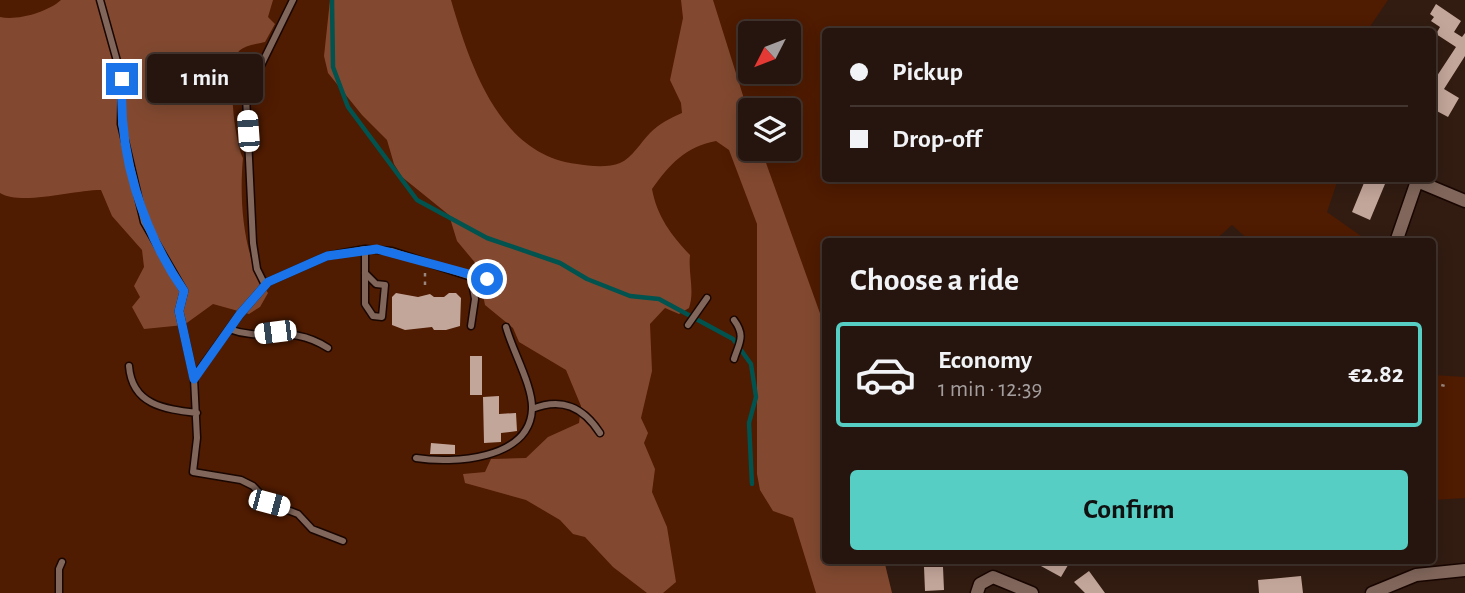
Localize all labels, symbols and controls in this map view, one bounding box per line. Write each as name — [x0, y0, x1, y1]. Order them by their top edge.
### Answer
north arrow — [738, 21, 802, 84]
map controls — [738, 21, 801, 161]
callout: 1 min — [146, 55, 262, 104]
text: Pickup — [892, 59, 963, 85]
route end — [106, 63, 138, 95]
text: 1 min — [181, 67, 229, 90]
button: layers — [738, 98, 801, 161]
car — [237, 109, 260, 153]
text: Drop-off — [892, 126, 981, 152]
route start — [471, 263, 503, 295]
text: Choose a ride — [850, 264, 1019, 296]
car — [253, 319, 298, 345]
icon: car — [854, 343, 917, 406]
text: Economy — [938, 347, 1032, 373]
text: €2.82 — [1349, 361, 1404, 387]
text: 1 min · 12:39 — [938, 378, 1042, 401]
button: Confirm — [850, 470, 1408, 550]
car — [246, 487, 293, 519]

